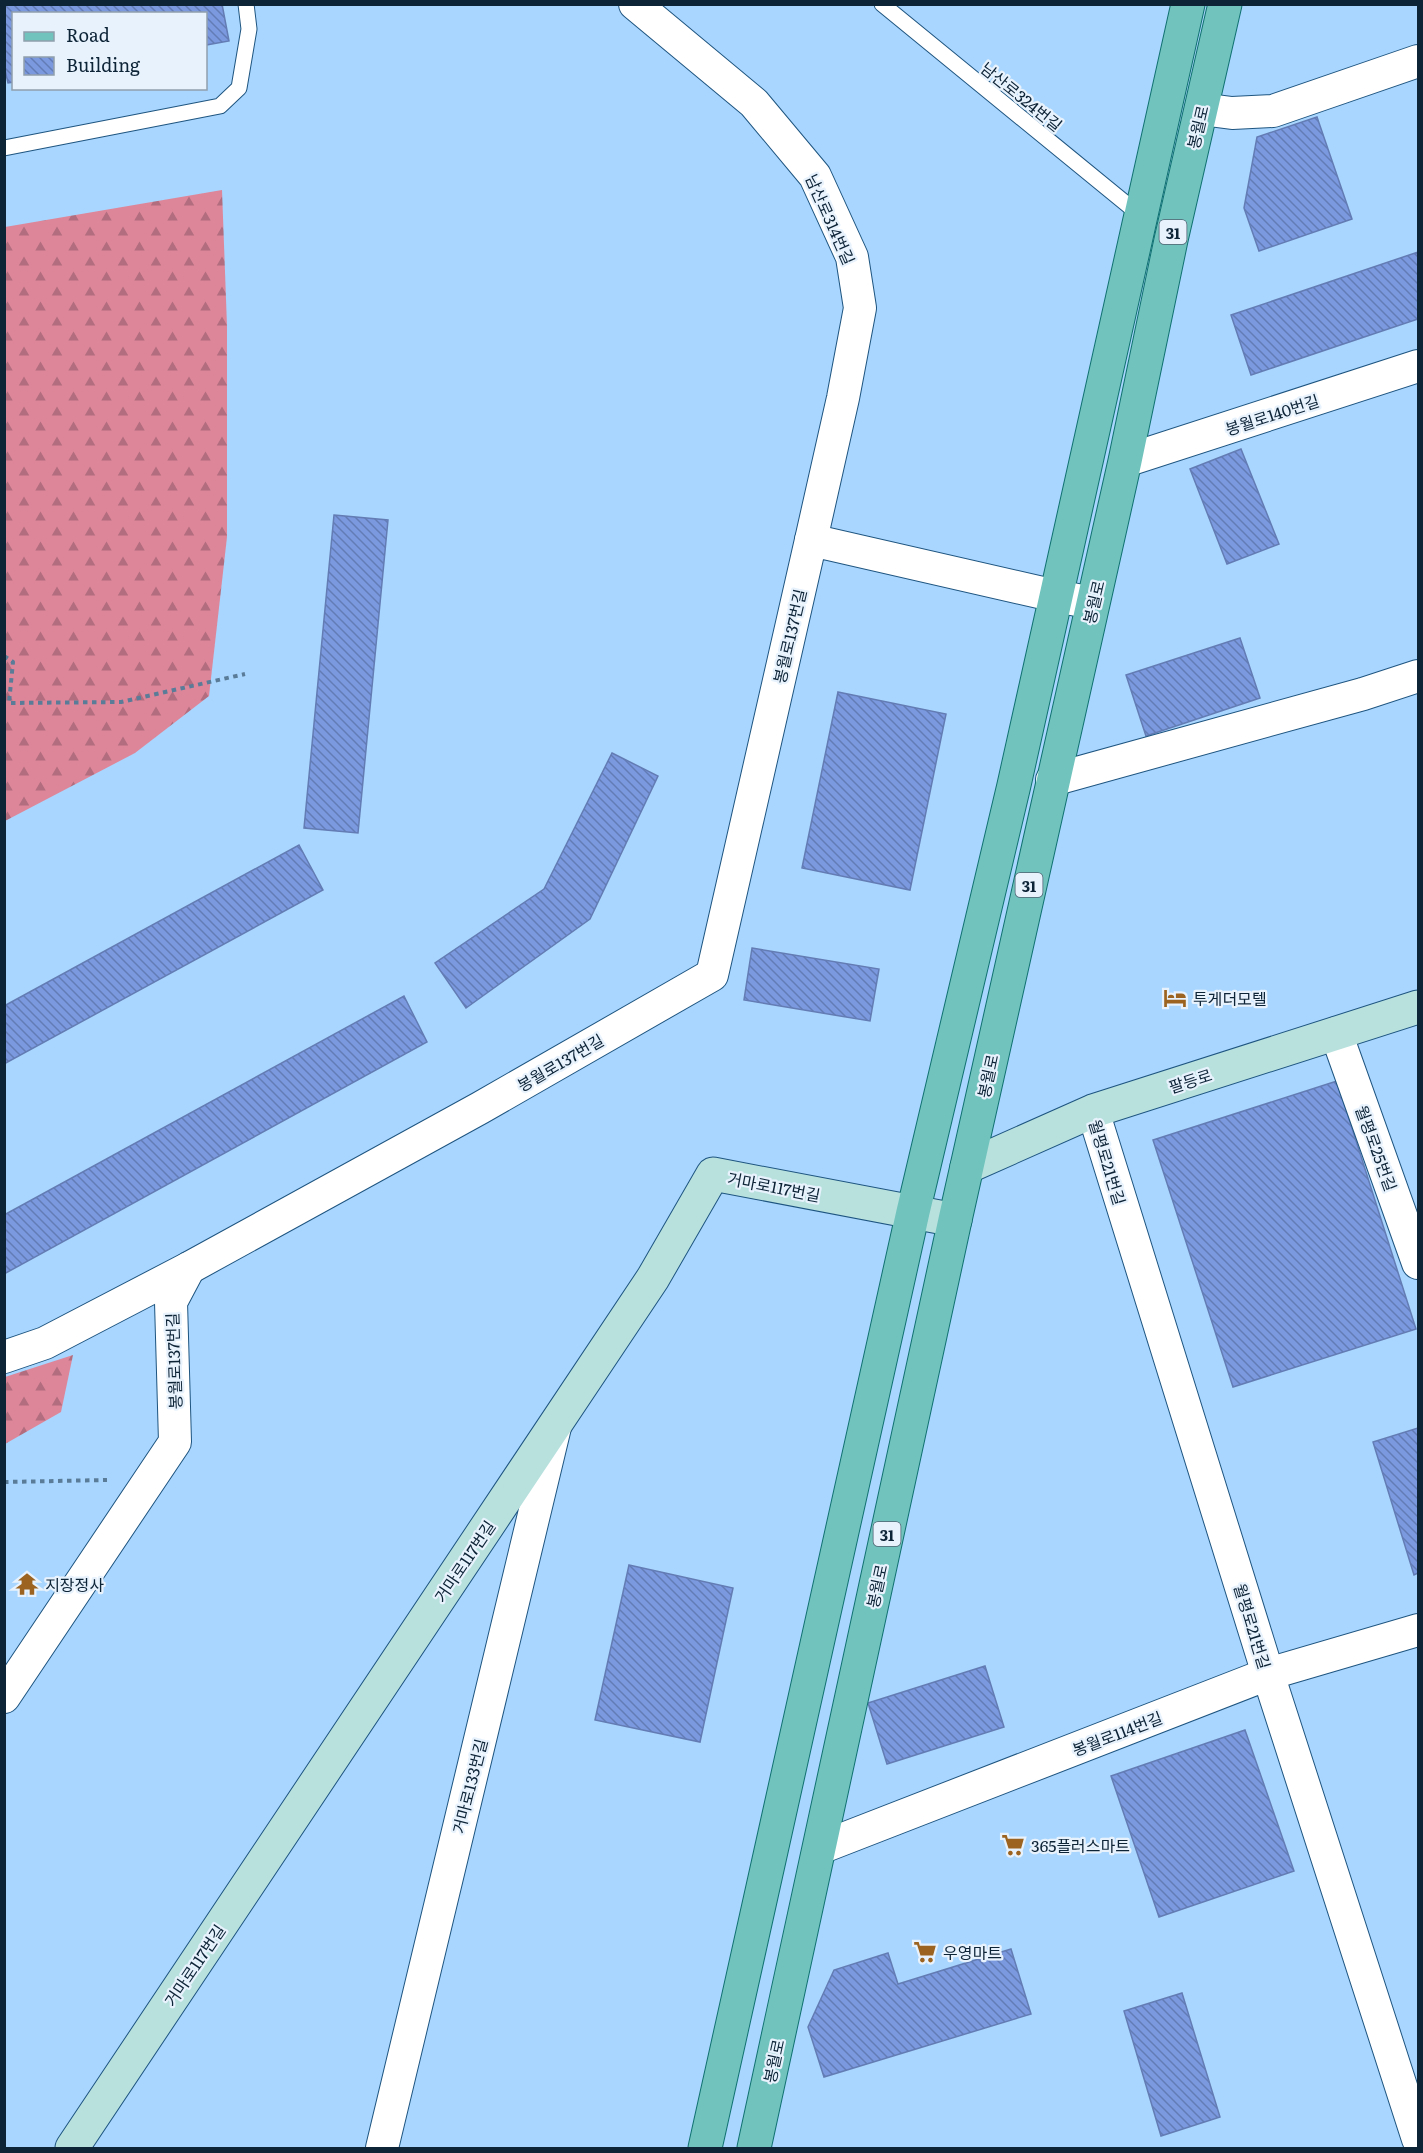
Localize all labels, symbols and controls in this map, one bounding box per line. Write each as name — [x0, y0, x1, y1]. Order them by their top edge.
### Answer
legend — [12, 12, 207, 90]
text: Road — [66, 21, 110, 48]
text: Building — [66, 51, 141, 78]
street label: 남산로324번길 — [976, 56, 1068, 136]
street label: 봉월로 — [1180, 103, 1214, 151]
street label: 남산로314번길 — [800, 170, 862, 268]
road number: 31 — [1160, 220, 1186, 244]
street label: 봉월로140번길 — [1222, 388, 1322, 440]
street label: 봉월로 — [1076, 578, 1110, 626]
street label: 봉월로137번길 — [766, 586, 812, 686]
road number: 31 — [1016, 873, 1042, 897]
hotel icon: 투게더모텔 — [1162, 985, 1188, 1011]
place label: 투게더모텔 — [1193, 986, 1267, 1010]
street label: 봉월로137번길 — [512, 1028, 608, 1096]
street label: 봉월로 — [971, 1052, 1003, 1100]
street label: 팔등로 — [1165, 1062, 1215, 1098]
street label: 월평로25번길 — [1350, 1102, 1404, 1194]
street label: 월평로21번길 — [1084, 1116, 1132, 1208]
street label: 거마로117번길 — [725, 1165, 823, 1207]
street label: 봉월로137번길 — [159, 1312, 187, 1410]
street label: 거마로117번길 — [428, 1515, 500, 1607]
road number: 31 — [874, 1522, 900, 1546]
street label: 봉월로 — [860, 1562, 892, 1610]
temple icon: 지장정사 — [14, 1571, 40, 1597]
place label: 지장정사 — [45, 1572, 104, 1596]
street label: 월평로21번길 — [1229, 1580, 1277, 1672]
street label: 봉월로114번길 — [1068, 1705, 1166, 1761]
street label: 거마로133번길 — [446, 1736, 492, 1836]
supermarket icon: 365플러스마트 — [1000, 1832, 1026, 1858]
place label: 365플러스마트 — [1031, 1833, 1130, 1857]
street label: 거마로117번길 — [158, 1919, 230, 2011]
supermarket icon: 우영마트 — [912, 1939, 938, 1965]
place label: 우영마트 — [943, 1940, 1002, 1964]
street label: 봉월로 — [757, 2037, 789, 2085]

